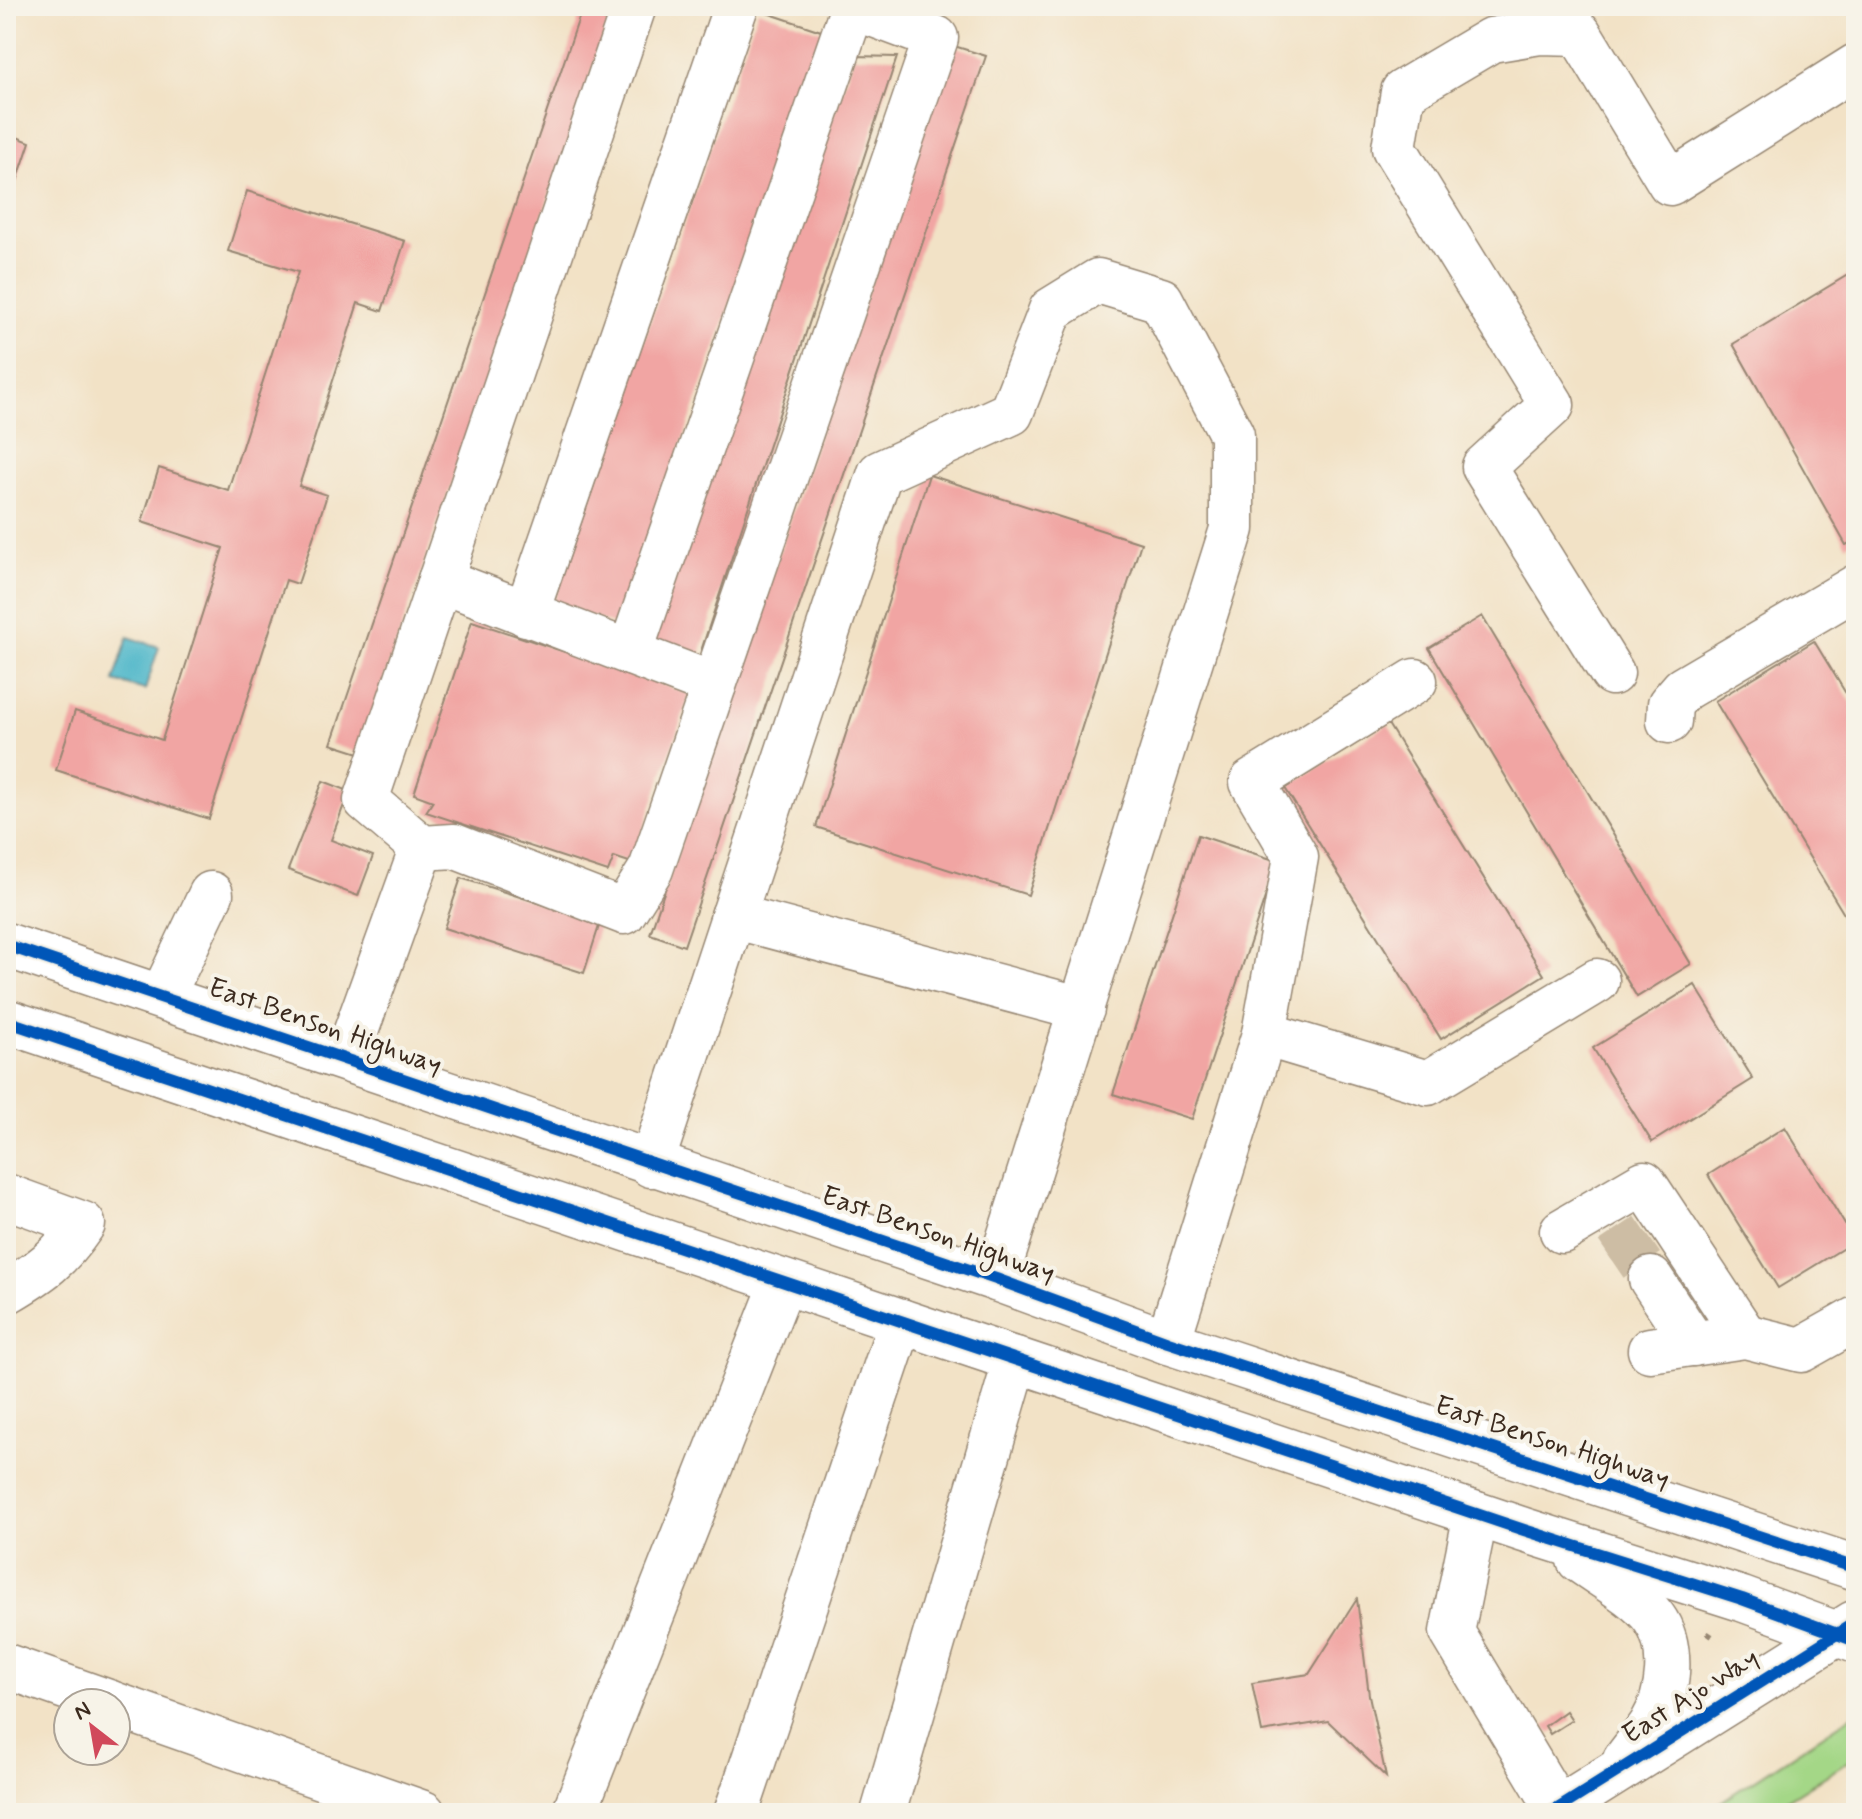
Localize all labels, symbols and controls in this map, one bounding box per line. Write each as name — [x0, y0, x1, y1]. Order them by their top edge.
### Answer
street label: East Benson Highway — [203, 970, 447, 1086]
street label: East Benson Highway — [816, 1178, 1060, 1294]
street label: East Benson Highway — [1429, 1388, 1674, 1500]
street label: East Ajo Way — [1616, 1640, 1766, 1754]
north arrow — [52, 1687, 132, 1767]
text: N — [69, 1696, 96, 1727]

